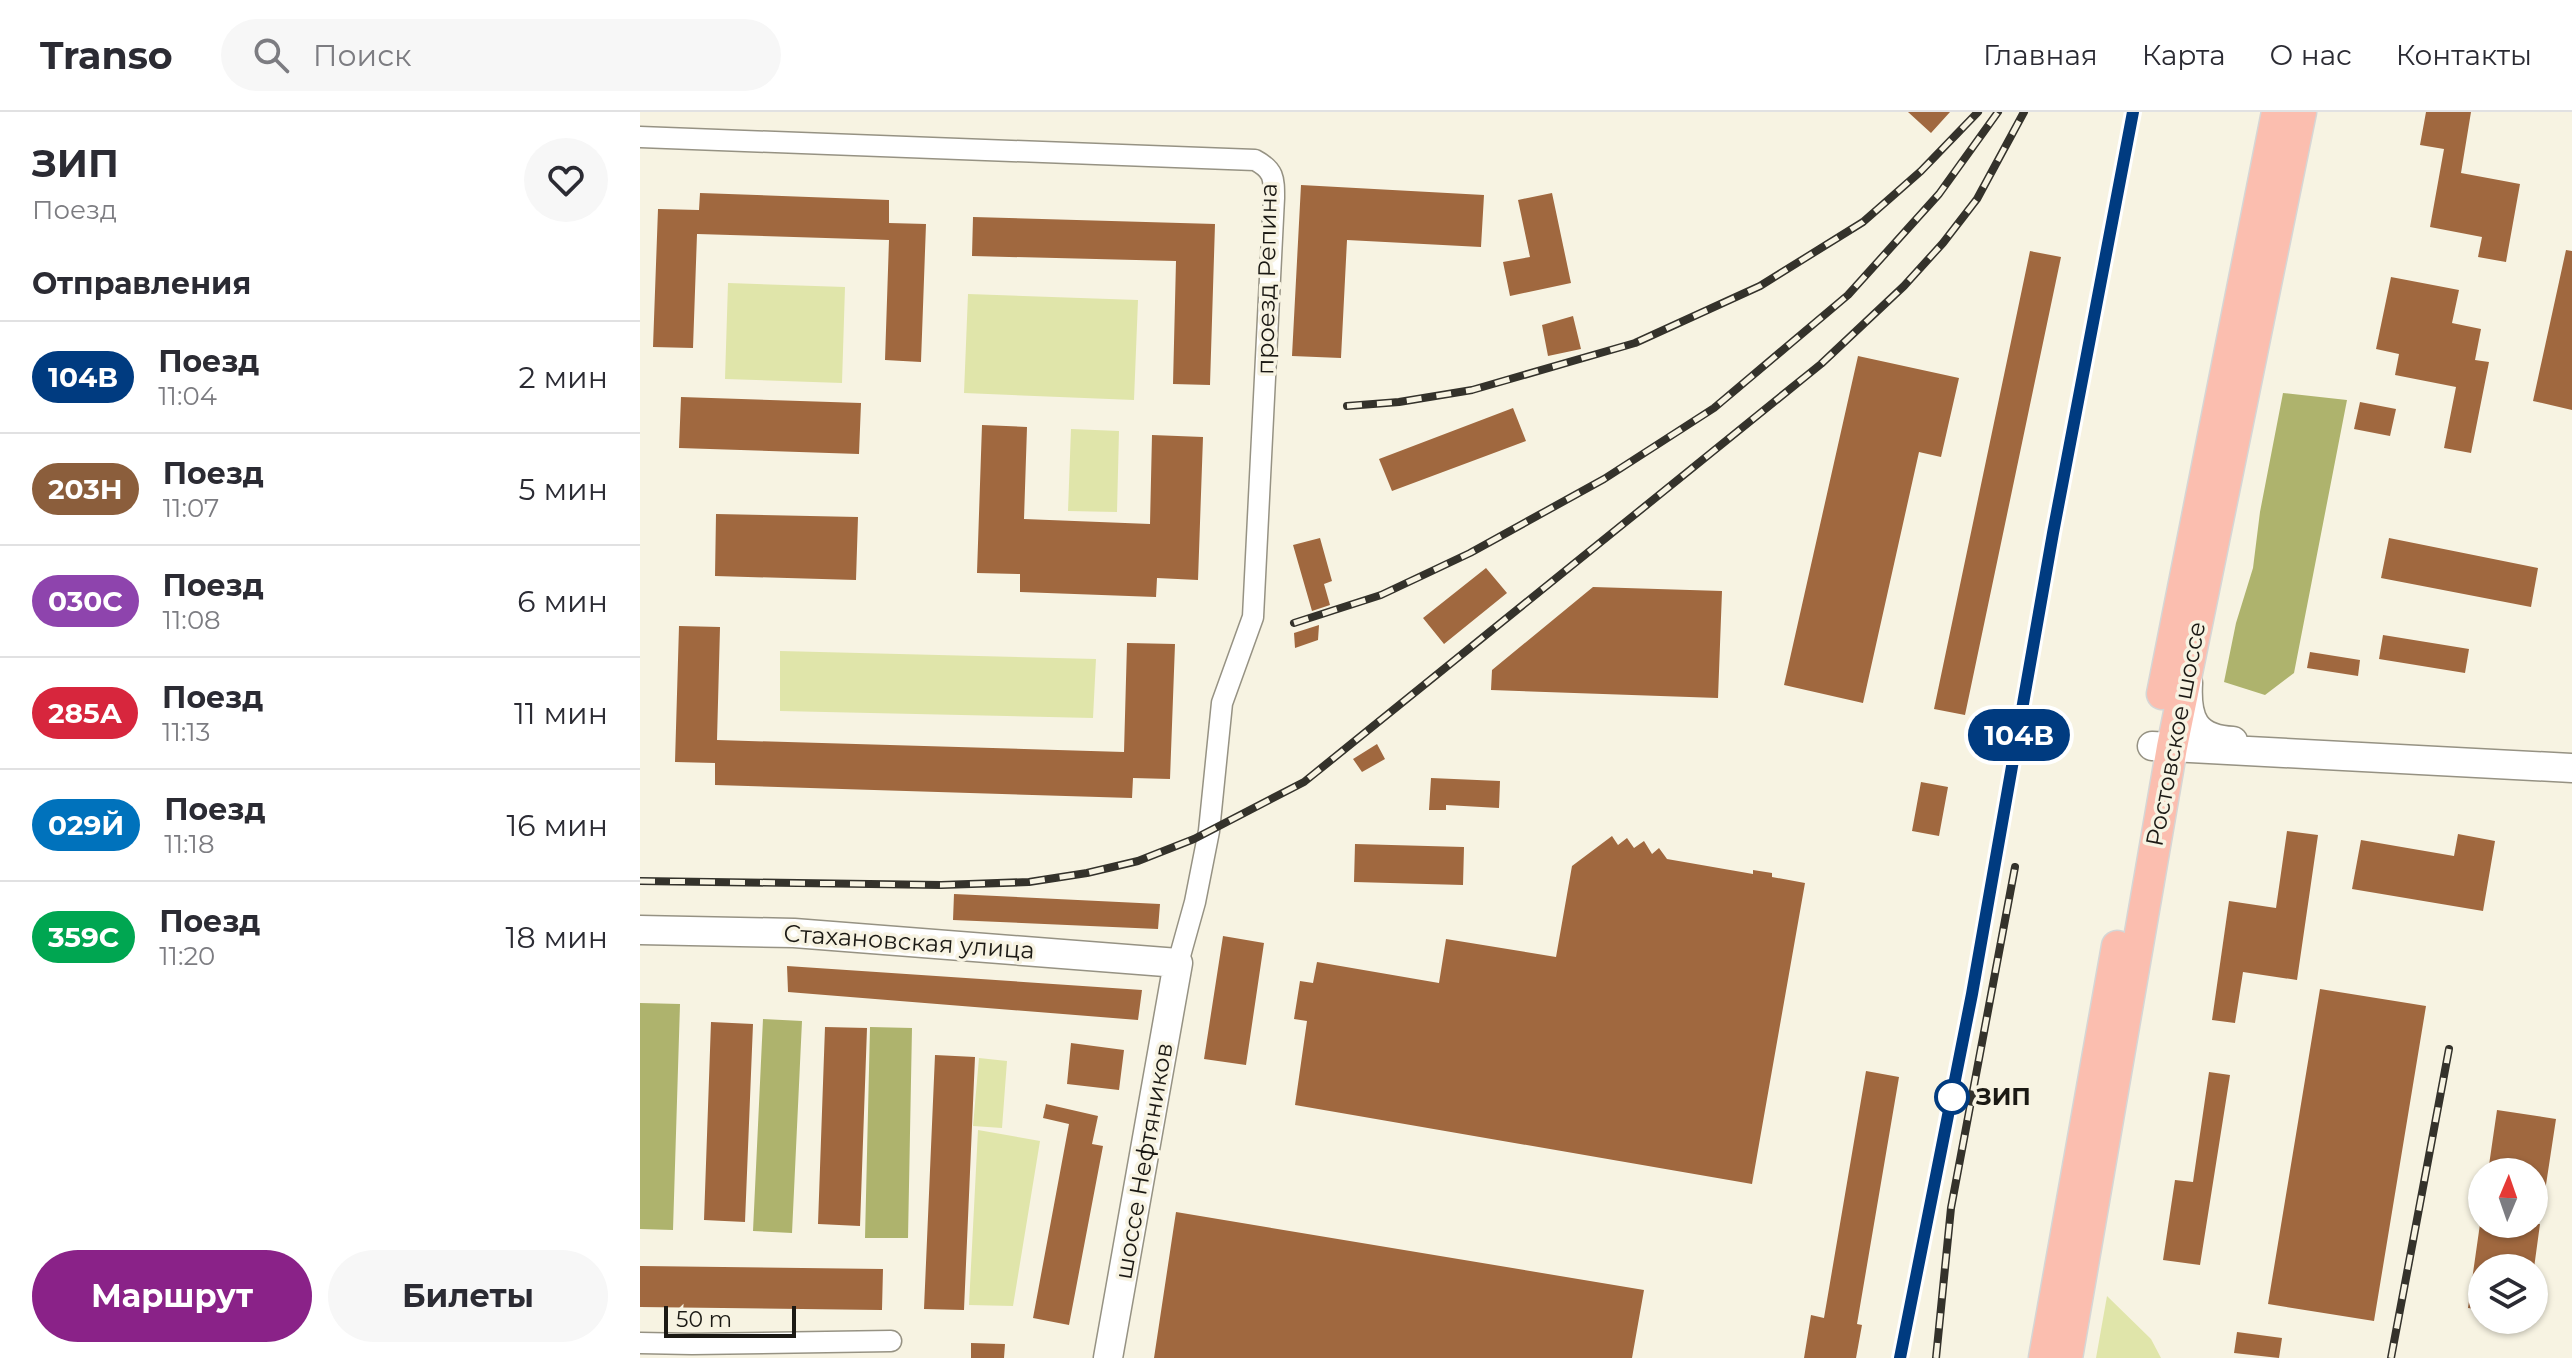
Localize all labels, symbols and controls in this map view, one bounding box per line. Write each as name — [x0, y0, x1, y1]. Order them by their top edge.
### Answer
search box — [221, 19, 781, 91]
text: Transo — [40, 32, 173, 79]
icon: search — [249, 33, 293, 77]
text: Поиск — [313, 37, 412, 74]
text: Главная — [1983, 38, 2098, 72]
text: Карта — [2142, 38, 2226, 72]
text: О нас — [2270, 38, 2352, 72]
text: Контакты — [2396, 38, 2532, 72]
button: heart — [524, 138, 608, 222]
text: ЗИП — [32, 140, 119, 187]
street label: проезд Репина — [1250, 183, 1283, 375]
text: Поезд — [32, 194, 117, 226]
text: Отправления — [32, 265, 251, 302]
text: Поезд — [158, 343, 259, 380]
text: 2 мин — [519, 359, 608, 396]
text: 104В — [48, 360, 118, 394]
text: 11:04 — [158, 380, 217, 412]
text: Поезд — [163, 455, 264, 492]
text: 5 мин — [519, 471, 608, 508]
text: 203Н — [48, 472, 123, 506]
text: 11:07 — [163, 492, 219, 524]
text: Поезд — [163, 567, 264, 604]
text: 6 мин — [517, 583, 608, 620]
text: 030C — [48, 584, 123, 618]
text: 11:08 — [163, 604, 221, 636]
street label: Ростовское шоссе — [2139, 619, 2212, 849]
text: Поезд — [162, 679, 263, 716]
text: 11 мин — [514, 695, 608, 732]
text: 285А — [48, 696, 122, 730]
line badge: 104В — [1963, 709, 2075, 761]
text: 11:13 — [162, 716, 210, 748]
text: 104В — [1984, 718, 2054, 752]
text: Поезд — [164, 791, 265, 828]
text: 16 мин — [506, 807, 608, 844]
text: 029Й — [48, 808, 124, 842]
text: 11:18 — [164, 828, 215, 860]
text: Поезд — [159, 903, 260, 940]
street label: Стахановская улица — [783, 918, 1036, 965]
text: 18 мин — [506, 919, 608, 956]
text: 359С — [48, 920, 119, 954]
text: 11:20 — [159, 940, 215, 972]
street label: шоссе Нефтяников — [1108, 1040, 1179, 1282]
marker: ЗИП — [1935, 1080, 1969, 1114]
place label: ЗИП — [1975, 1082, 2031, 1111]
north arrow — [2468, 1158, 2548, 1238]
map controls — [2468, 1158, 2548, 1334]
button: Маршрут — [32, 1250, 312, 1342]
button: Билеты — [328, 1250, 608, 1342]
button: layers — [2468, 1254, 2548, 1334]
scale bar — [664, 1302, 796, 1338]
text: 50 m — [676, 1306, 732, 1333]

